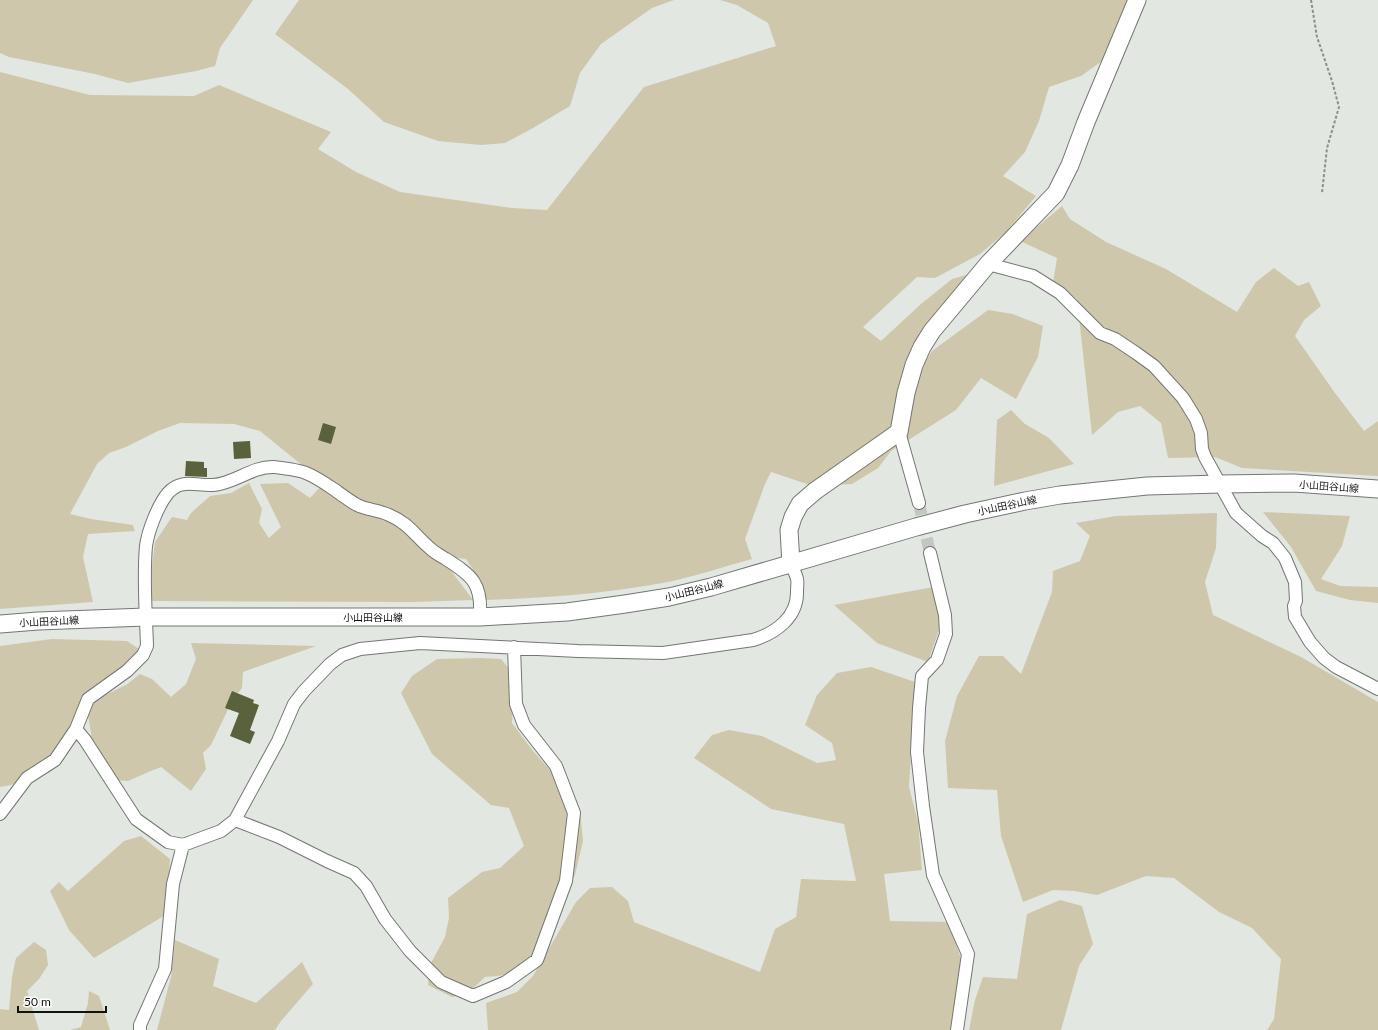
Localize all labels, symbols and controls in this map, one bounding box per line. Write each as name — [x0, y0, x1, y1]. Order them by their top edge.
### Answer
street label: 小山田谷山線 — [1299, 478, 1359, 494]
street label: 小山田谷山線 — [976, 493, 1038, 517]
street label: 小山田谷山線 — [663, 577, 725, 603]
street label: 小山田谷山線 — [343, 611, 403, 623]
street label: 小山田谷山線 — [19, 613, 79, 629]
scale bar — [18, 988, 106, 1014]
text: 50 m — [24, 994, 51, 1009]

